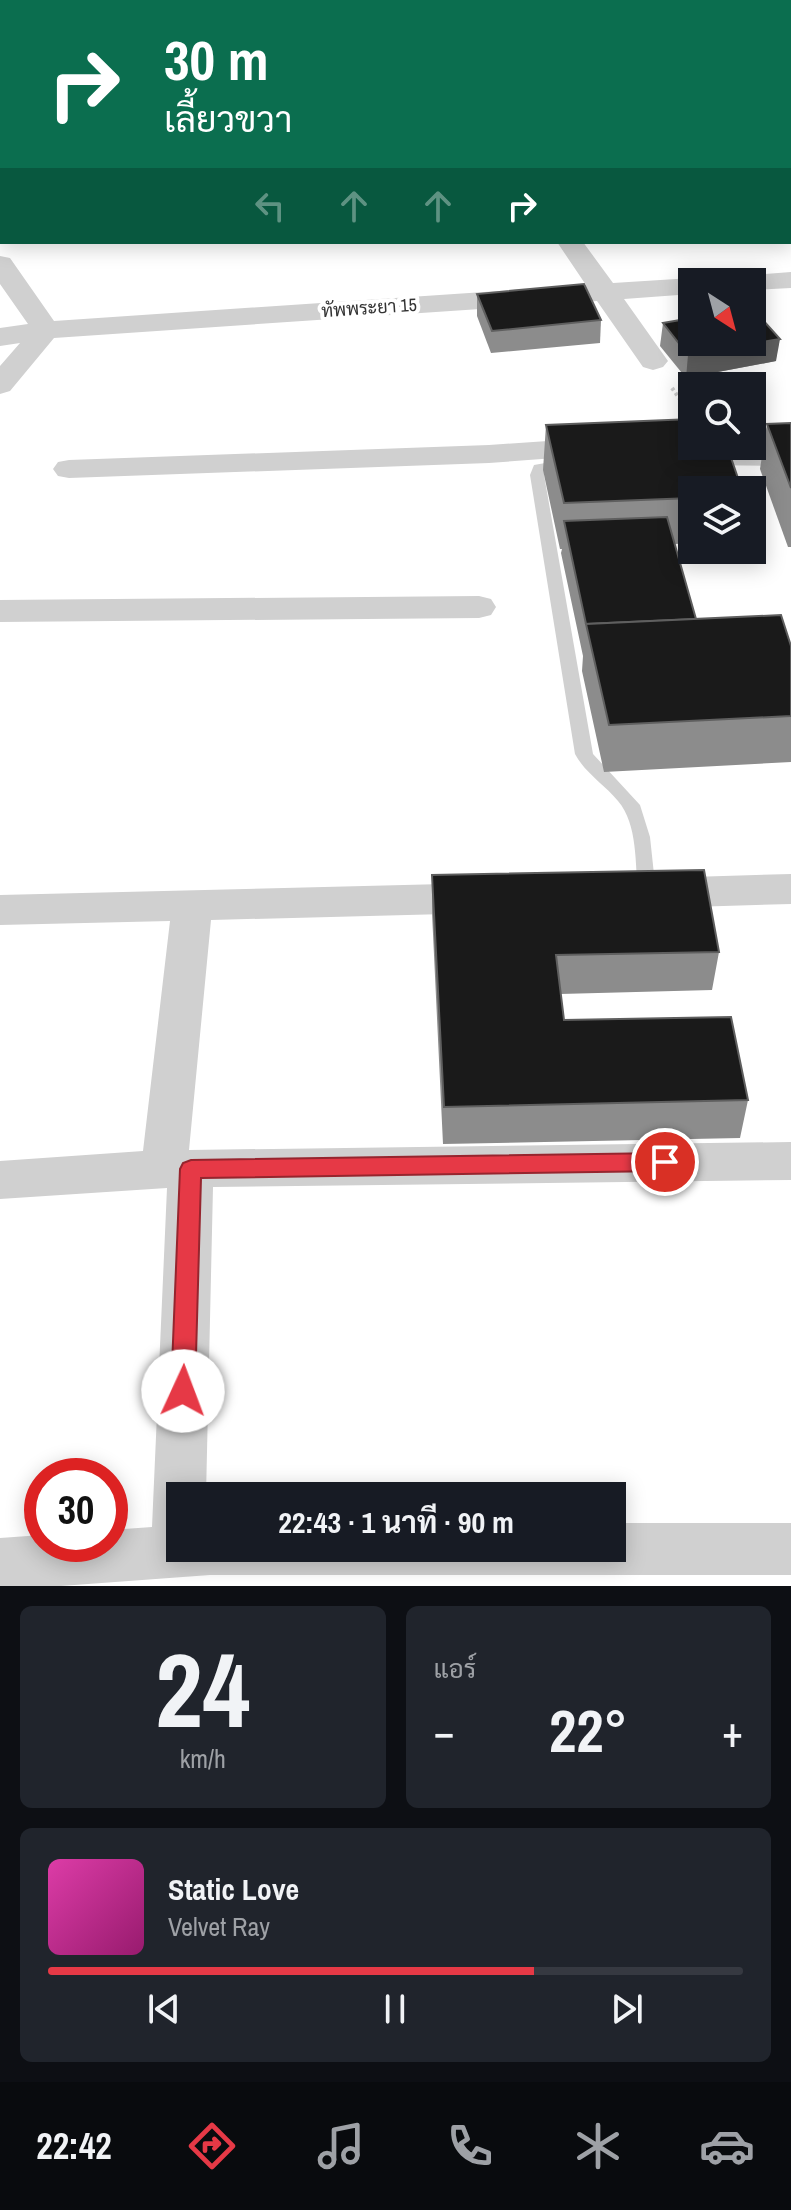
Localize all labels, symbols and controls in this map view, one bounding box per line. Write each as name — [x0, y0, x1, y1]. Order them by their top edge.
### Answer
text: 30 m — [164, 22, 269, 97]
icon: right — [32, 32, 136, 136]
text: เลี้ยวขวา — [164, 95, 292, 143]
icon: left — [248, 184, 292, 228]
icon: ahead — [332, 184, 376, 228]
icon: ahead — [416, 184, 460, 228]
icon: right — [500, 184, 544, 228]
north arrow — [678, 268, 766, 356]
map controls — [678, 268, 766, 564]
street label: ทัพพระยา 15 — [320, 292, 418, 323]
button: search — [678, 372, 766, 460]
button: layers — [678, 476, 766, 564]
pin — [631, 1128, 699, 1196]
icon: arrive — [643, 1140, 687, 1184]
position arrow — [141, 1349, 225, 1433]
speed limit sign: 30 — [24, 1458, 128, 1562]
text: 22:43 · 1 นาที · 90 m — [278, 1502, 514, 1542]
text: 24 — [155, 1619, 250, 1759]
text: แอร์ — [434, 1651, 476, 1686]
text: 22° — [549, 1690, 628, 1771]
text: − — [434, 1701, 455, 1761]
text: + — [722, 1701, 743, 1761]
text: km/h — [180, 1741, 226, 1776]
text: Static Love — [168, 1869, 299, 1909]
text: Velvet Ray — [168, 1909, 270, 1944]
icon: previous — [142, 1987, 186, 2031]
icon: pause — [373, 1987, 417, 2031]
icon: next — [605, 1987, 649, 2031]
icon: directions — [184, 2118, 240, 2174]
icon: music — [313, 2118, 369, 2174]
icon: phone — [442, 2118, 498, 2174]
icon: climate — [570, 2118, 626, 2174]
icon: car — [699, 2118, 755, 2174]
text: 22:42 — [36, 2122, 112, 2170]

